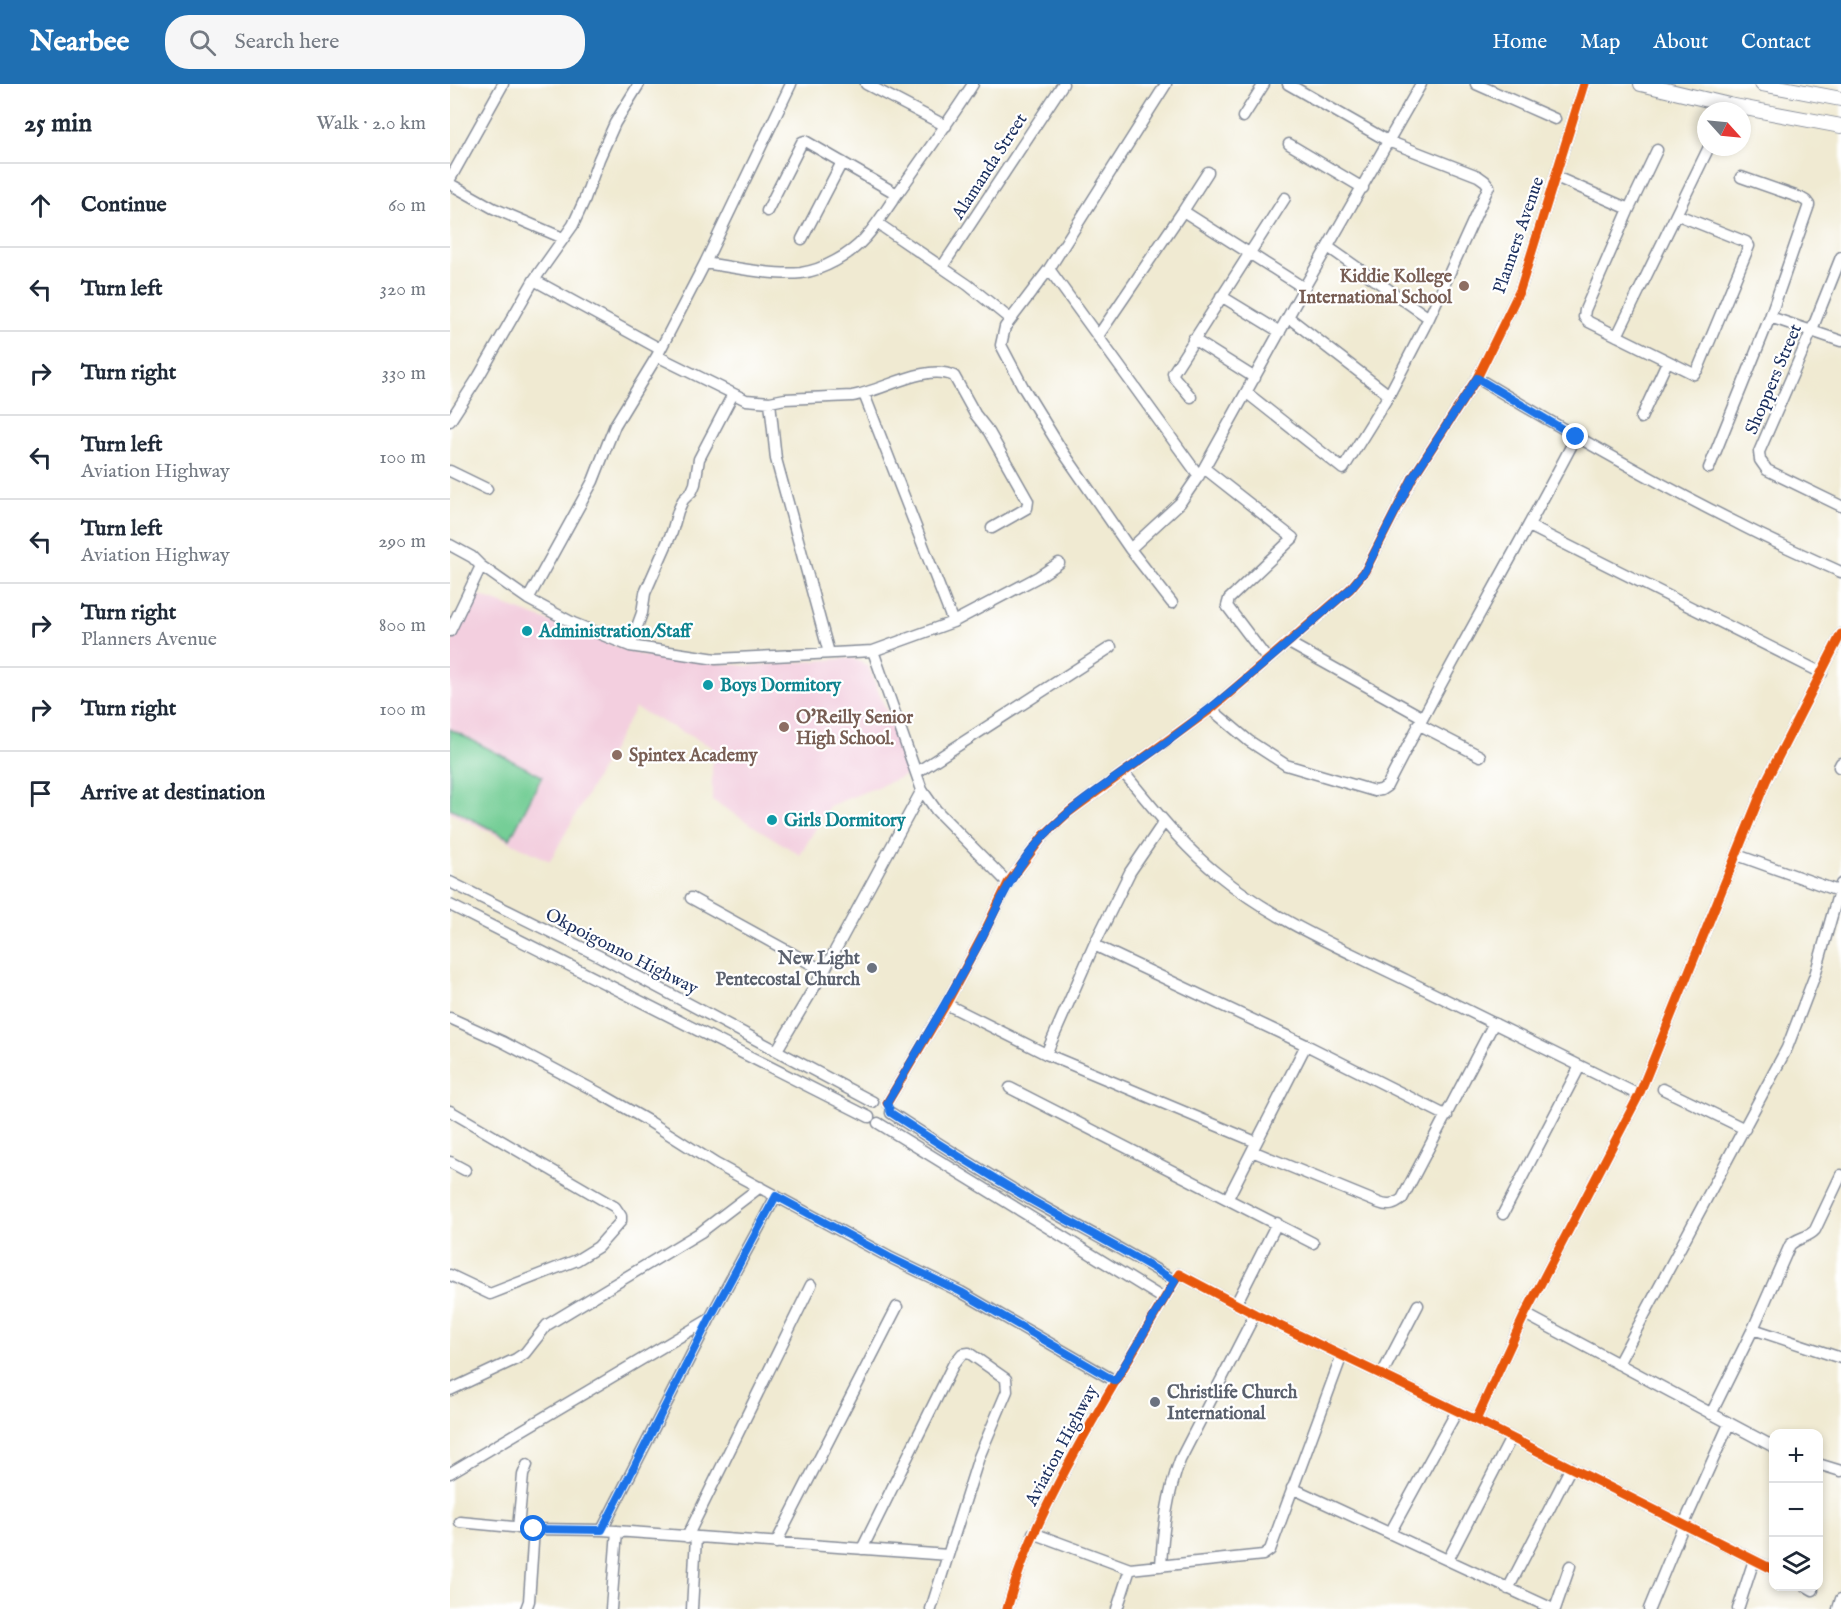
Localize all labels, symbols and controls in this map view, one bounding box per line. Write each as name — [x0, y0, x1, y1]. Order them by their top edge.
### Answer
search box — [165, 15, 585, 69]
text: Nearbee — [30, 25, 129, 60]
icon: search — [186, 26, 219, 59]
text: Search here — [234, 28, 339, 56]
text: Home — [1492, 29, 1547, 56]
text: Map — [1580, 29, 1620, 56]
text: About — [1653, 29, 1708, 56]
text: Contact — [1741, 29, 1811, 56]
north arrow — [1697, 102, 1751, 156]
text: 25 min — [24, 107, 92, 140]
street label: Alamanda Street — [947, 109, 1033, 225]
text: Walk · 2.0 km — [316, 111, 426, 136]
street label: Planners Avenue — [1489, 174, 1550, 297]
icon: ahead — [24, 189, 57, 222]
text: Continue — [81, 191, 167, 219]
text: 60 m — [388, 193, 426, 218]
place label: Kiddie Kollege International School — [1299, 266, 1453, 310]
icon: left — [24, 273, 57, 306]
text: Turn left — [81, 275, 163, 303]
text: 320 m — [380, 277, 426, 302]
marker: Kiddie Kollege International School — [1457, 279, 1471, 293]
street label: Shoppers Street — [1741, 321, 1808, 438]
icon: right — [24, 357, 57, 390]
text: Turn right — [81, 359, 176, 387]
text: 330 m — [381, 361, 426, 386]
route end — [1562, 423, 1588, 449]
text: Turn left — [81, 431, 163, 459]
icon: left — [24, 441, 57, 474]
text: 100 m — [379, 445, 426, 470]
text: Aviation Highway — [81, 459, 230, 484]
text: Turn left — [81, 515, 163, 543]
icon: left — [24, 525, 57, 558]
text: 290 m — [378, 529, 426, 554]
text: Aviation Highway — [81, 543, 230, 568]
text: Turn right — [81, 599, 176, 627]
icon: right — [24, 609, 57, 642]
text: 800 m — [379, 613, 426, 638]
place label: Administration/Staff — [538, 621, 693, 644]
marker: Administration/Staff — [520, 624, 534, 638]
text: Planners Avenue — [81, 627, 217, 652]
place label: Boys Dormitory — [720, 675, 842, 698]
marker: Boys Dormitory — [701, 678, 715, 692]
icon: right — [24, 693, 57, 726]
text: Turn right — [81, 695, 176, 723]
text: 100 m — [379, 697, 426, 722]
place label: O'Reilly Senior High School. — [796, 707, 913, 751]
marker: O'Reilly Senior High School. — [777, 720, 791, 734]
place label: Spintex Academy — [629, 745, 759, 768]
marker: Spintex Academy — [610, 748, 624, 762]
icon: arrive — [24, 777, 57, 810]
text: Arrive at destination — [81, 779, 265, 807]
place label: Girls Dormitory — [784, 810, 907, 833]
marker: Girls Dormitory — [765, 813, 779, 827]
street label: Okpoigonno Highway — [541, 904, 702, 1001]
place label: New Light Pentecostal Church — [715, 948, 861, 992]
marker: New Light Pentecostal Church — [865, 961, 879, 975]
street label: Aviation Highway — [1020, 1381, 1104, 1511]
place label: Christlife Church International — [1167, 1382, 1298, 1426]
marker: Christlife Church International — [1148, 1395, 1162, 1409]
map controls — [1769, 1429, 1823, 1591]
button: + — [1769, 1429, 1823, 1483]
button: − — [1769, 1483, 1823, 1537]
route start — [520, 1515, 546, 1541]
button: layers — [1769, 1537, 1823, 1591]

